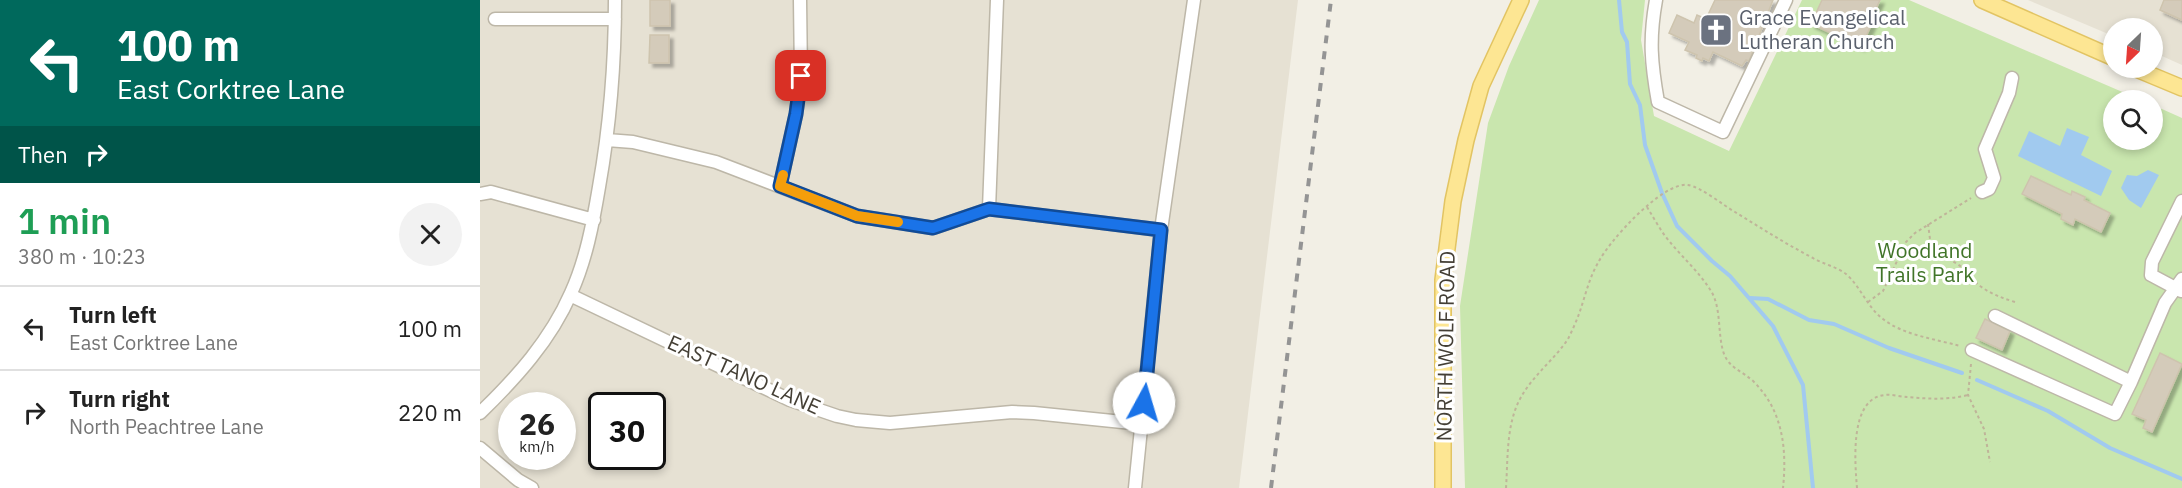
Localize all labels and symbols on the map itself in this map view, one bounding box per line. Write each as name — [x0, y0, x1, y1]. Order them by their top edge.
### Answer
place label: Grace Evangelical Lutheran Church — [1739, 3, 1906, 55]
church icon: Grace Evangelical Lutheran Church — [1698, 12, 1734, 48]
north arrow — [2103, 18, 2163, 78]
pin — [775, 50, 826, 101]
park label: Woodland Trails Park — [1876, 236, 1974, 288]
street label: NORTH WOLF ROAD — [1429, 250, 1461, 442]
street label: EAST TANO LANE — [663, 328, 825, 420]
position arrow — [1112, 371, 1176, 435]
speed limit sign: 30 — [588, 392, 666, 470]

